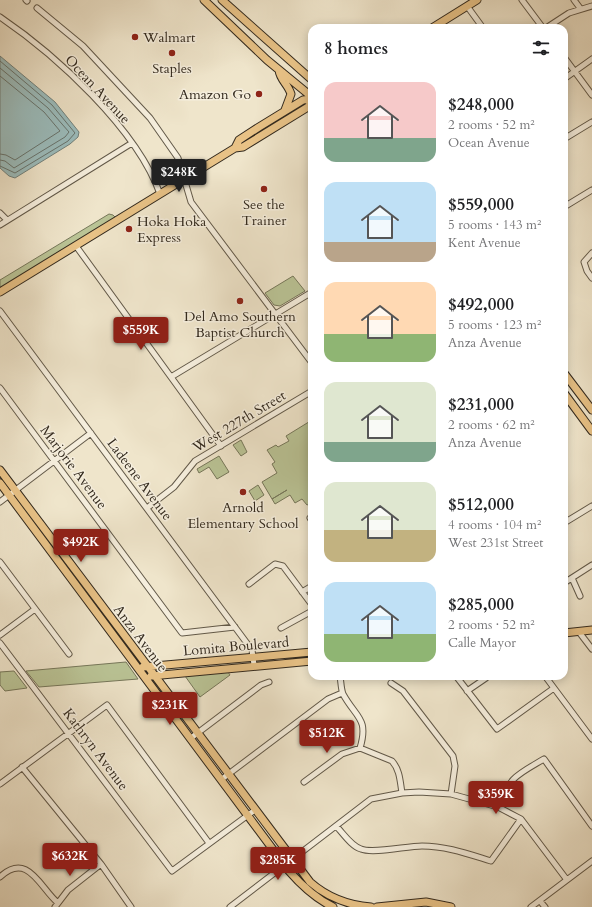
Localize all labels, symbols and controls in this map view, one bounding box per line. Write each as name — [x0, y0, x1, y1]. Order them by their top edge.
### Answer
place label: Walmart — [142, 28, 196, 47]
marker: Walmart — [130, 32, 140, 42]
text: 8 homes — [324, 37, 388, 60]
icon: filters — [530, 37, 552, 59]
marker: Staples — [167, 48, 177, 58]
street label: Ocean Avenue — [61, 51, 135, 128]
place label: Staples — [152, 59, 192, 78]
place label: Amazon Go — [179, 85, 251, 104]
marker: Amazon Go — [254, 89, 264, 99]
text: $248,000 — [448, 93, 514, 116]
icon: home — [356, 98, 404, 146]
text: 2 rooms · 52 m² — [448, 116, 535, 134]
text: Ocean Avenue — [448, 134, 530, 152]
pin: $248K — [151, 159, 207, 193]
text: $248K — [160, 163, 198, 181]
marker: See the Trainer — [259, 184, 269, 194]
text: $559,000 — [448, 193, 514, 216]
place label: See the Trainer — [242, 195, 287, 230]
icon: home — [356, 198, 404, 246]
place label: Hoka Hoka Express — [137, 212, 206, 247]
text: 5 rooms · 143 m² — [448, 216, 541, 234]
marker: Hoka Hoka Express — [124, 224, 134, 234]
text: Kent Avenue — [448, 234, 521, 252]
text: $492,000 — [448, 293, 514, 316]
marker: Del Amo Southern Baptist Church — [235, 296, 245, 306]
icon: home — [356, 298, 404, 346]
place label: Del Amo Southern Baptist Church — [184, 307, 296, 342]
text: 5 rooms · 123 m² — [448, 316, 541, 334]
pin: $559K — [113, 317, 169, 351]
text: $559K — [122, 321, 160, 339]
text: Anza Avenue — [448, 334, 522, 352]
street label: West 227th Street — [188, 386, 290, 457]
text: $231,000 — [448, 393, 514, 416]
icon: home — [356, 398, 404, 446]
text: 2 rooms · 62 m² — [448, 416, 535, 434]
street label: Marjorie Avenue — [36, 421, 111, 513]
street label: Ladeene Avenue — [102, 434, 177, 524]
text: Anza Avenue — [448, 434, 522, 452]
marker: Arnold Elementary School — [238, 487, 248, 497]
text: $512,000 — [448, 493, 514, 516]
place label: Arnold Elementary School — [187, 498, 299, 533]
icon: home — [356, 498, 404, 546]
text: 4 rooms · 104 m² — [448, 516, 541, 534]
pin: $492K — [53, 529, 109, 563]
text: $492K — [62, 533, 100, 551]
text: West 231st Street — [448, 534, 543, 552]
text: $285,000 — [448, 593, 514, 616]
icon: home — [356, 598, 404, 646]
street label: Anza Avenue — [109, 601, 172, 676]
text: 2 rooms · 52 m² — [448, 616, 535, 634]
street label: Lomita Boulevard — [182, 632, 290, 661]
text: Calle Mayor — [448, 634, 516, 652]
pin: $231K — [142, 692, 198, 726]
text: $231K — [151, 696, 189, 714]
street label: Kathryn Avenue — [58, 704, 133, 794]
pin: $512K — [299, 720, 355, 754]
text: $512K — [308, 724, 346, 742]
pin: $359K — [468, 781, 524, 815]
text: $359K — [477, 785, 515, 803]
pin: $632K — [42, 843, 98, 877]
text: $632K — [51, 847, 89, 865]
pin: $285K — [250, 847, 306, 881]
text: $285K — [259, 851, 297, 869]

